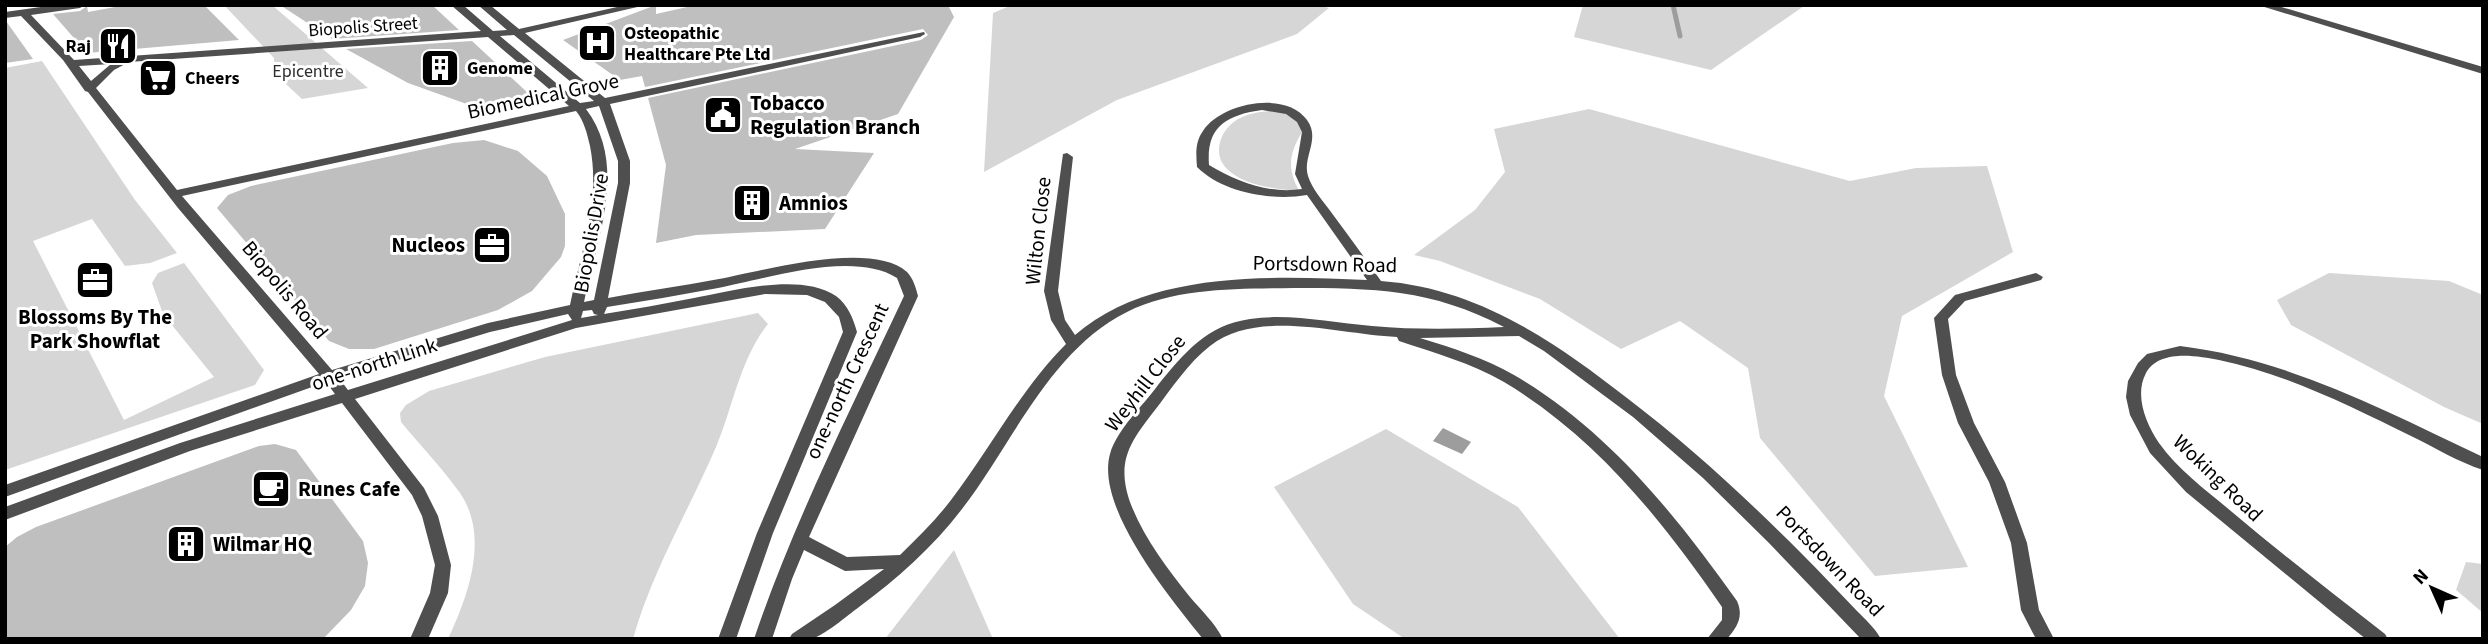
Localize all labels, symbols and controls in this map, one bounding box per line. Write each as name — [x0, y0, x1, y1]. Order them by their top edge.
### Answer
street label: Biopolis Street — [307, 11, 419, 43]
place label: Osteopathic Healthcare Pte Ltd — [624, 21, 771, 67]
hospital icon: Osteopathic Healthcare Pte Ltd — [576, 22, 618, 64]
restaurant icon: Raj — [97, 25, 139, 67]
place label: Raj — [66, 34, 91, 59]
building icon: Genome — [419, 47, 461, 89]
place label: Genome — [467, 56, 533, 81]
supermarket icon: Cheers — [137, 57, 179, 99]
park label: Epicentre — [272, 59, 344, 84]
street label: Biomedical Grove — [464, 65, 622, 127]
place label: Cheers — [185, 66, 239, 91]
place label: Tobacco Regulation Branch — [750, 88, 920, 142]
public building icon: Tobacco Regulation Branch — [702, 94, 744, 136]
street label: Biopolis Drive — [566, 171, 616, 295]
street label: Wilton Close — [1017, 175, 1059, 287]
building icon: Amnios — [731, 182, 773, 224]
place label: Amnios — [778, 188, 848, 218]
office icon: Nucleos — [471, 224, 513, 266]
place label: Nucleos — [392, 230, 465, 260]
street label: Biopolis Road — [235, 234, 335, 346]
street label: Portsdown Road — [1252, 248, 1398, 280]
office icon: Blossoms By The Park Showflat — [74, 259, 116, 301]
street label: one-north Crescent — [798, 298, 896, 464]
place label: Blossoms By The Park Showflat — [18, 302, 172, 356]
street label: Weyhill Close — [1097, 328, 1193, 438]
street label: one-north Link — [307, 329, 441, 398]
street label: Woking Road — [2166, 427, 2270, 529]
cafe icon: Runes Cafe — [250, 468, 292, 510]
place label: Runes Cafe — [298, 474, 400, 504]
street label: Portsdown Road — [1769, 499, 1891, 623]
building icon: Wilmar HQ — [165, 523, 207, 565]
place label: Wilmar HQ — [213, 529, 313, 559]
north arrow — [2397, 553, 2467, 623]
text: N — [2407, 563, 2435, 591]

